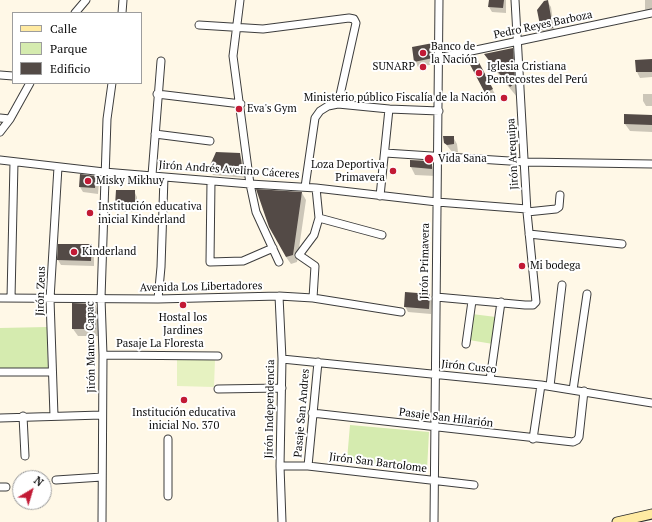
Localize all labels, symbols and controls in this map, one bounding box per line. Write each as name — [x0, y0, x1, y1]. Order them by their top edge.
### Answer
street label: Pedro Reyes Barboza — [492, 8, 594, 42]
legend — [12, 12, 142, 84]
text: Calle — [50, 21, 77, 36]
place label: Banco de la Nación — [431, 40, 477, 66]
text: Parque — [50, 41, 87, 56]
marker: Banco de la Nación — [418, 48, 428, 58]
place label: SUNARP — [373, 60, 415, 74]
place label: Iglesia Cristiana Pentecostes del Perú — [487, 60, 588, 86]
text: Edificio — [50, 61, 90, 76]
marker: SUNARP — [418, 62, 428, 72]
marker: Iglesia Cristiana Pentecostes del Perú — [474, 68, 484, 78]
place label: Ministerio público Fiscalía de la Nación — [304, 91, 496, 105]
marker: Ministerio público Fiscalía de la Nación — [499, 93, 509, 103]
place label: Eva's Gym — [247, 102, 297, 116]
marker: Eva's Gym — [234, 104, 244, 114]
street label: Jirón Arequipa — [505, 118, 521, 190]
place label: Vida Sana — [438, 152, 487, 166]
marker: Vida Sana — [423, 153, 435, 165]
street label: Jirón Andrés Avelino Cáceres — [158, 158, 300, 182]
place label: Loza Deportiva Primavera — [311, 158, 385, 184]
marker: Loza Deportiva Primavera — [388, 166, 398, 176]
place label: Misky Mikhuy — [96, 174, 164, 188]
marker: Misky Mikhuy — [83, 176, 93, 186]
place label: Institución educativa inicial Kinderland — [98, 200, 202, 226]
marker: Institución educativa inicial Kinderland — [85, 208, 95, 218]
street label: Jirón Primavera — [418, 223, 432, 299]
place label: Kinderland — [82, 245, 136, 259]
marker: Kinderland — [69, 247, 79, 257]
place label: Mi bodega — [530, 259, 581, 273]
marker: Mi bodega — [517, 261, 527, 271]
street label: Jirón Zeus — [34, 266, 48, 316]
street label: Avenida Los Libertadores — [139, 279, 263, 295]
marker: Hostal los Jardines — [178, 300, 188, 310]
street label: Jirón Manco Capac — [84, 301, 98, 393]
place label: Hostal los Jardines — [159, 311, 207, 337]
street label: Pasaje La Floresta — [116, 337, 204, 351]
street label: Jirón Cusco — [441, 358, 497, 376]
street label: Jirón Independencia — [263, 359, 277, 459]
street label: Pasaje San Andres — [292, 368, 312, 458]
marker: Institución educativa inicial No. 370 — [179, 395, 189, 405]
place label: Institución educativa inicial No. 370 — [132, 406, 236, 432]
street label: Pasaje San Hilarión — [398, 406, 494, 430]
street label: Jirón San Bartolome — [328, 450, 428, 476]
north arrow — [12, 470, 52, 510]
text: N — [31, 473, 46, 489]

